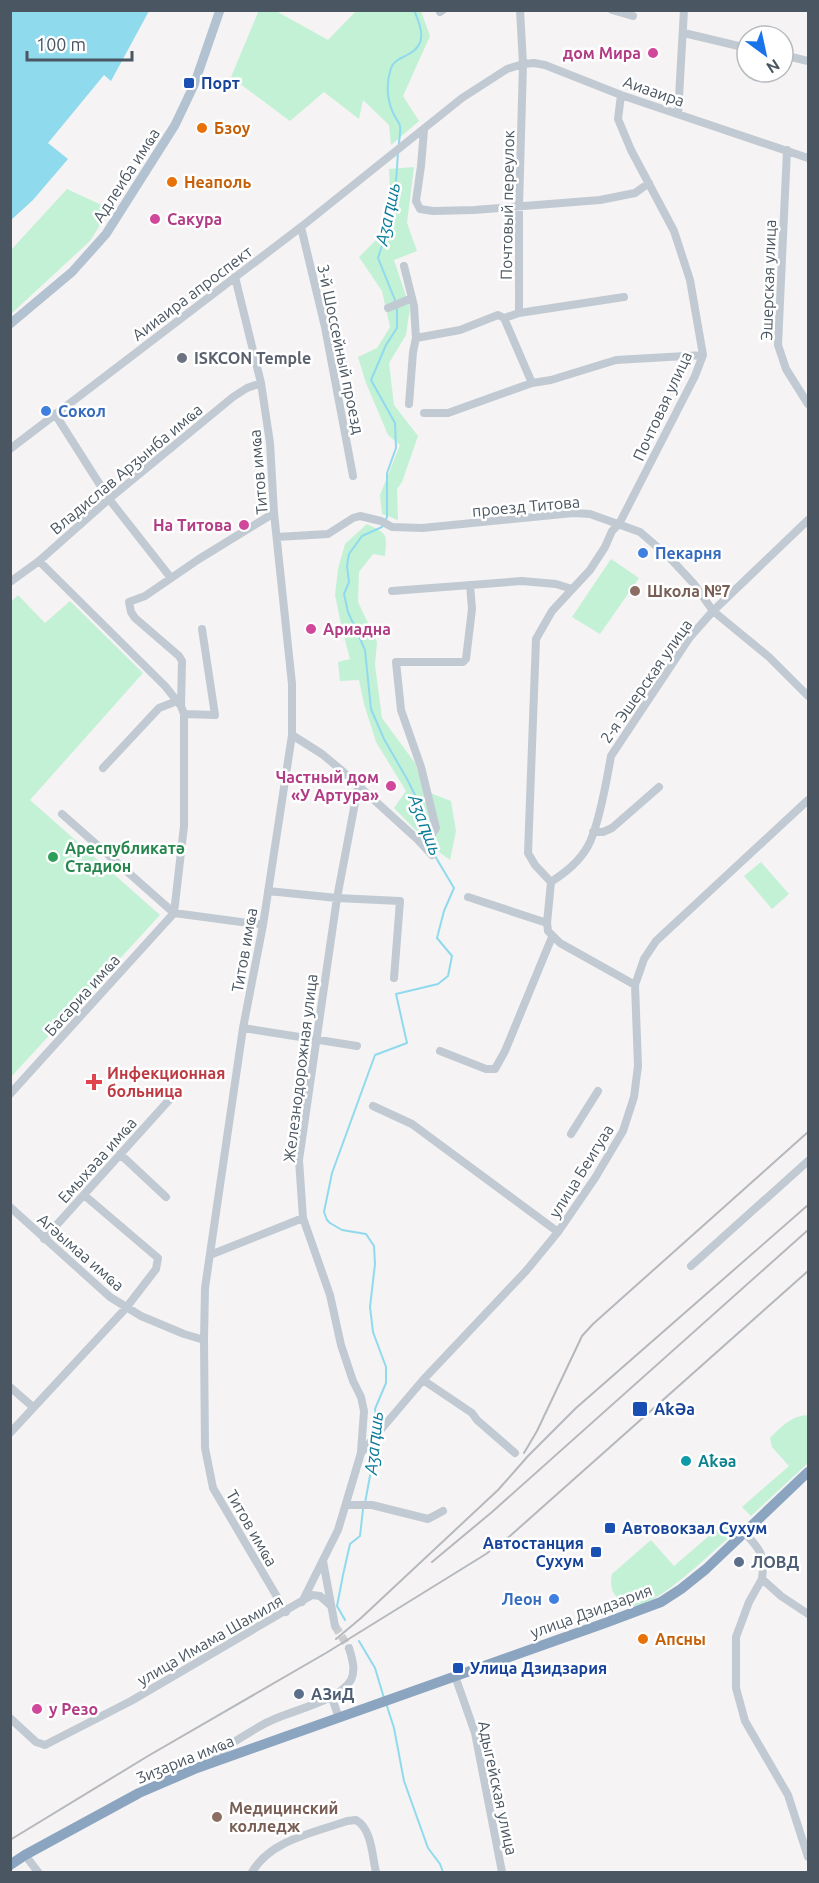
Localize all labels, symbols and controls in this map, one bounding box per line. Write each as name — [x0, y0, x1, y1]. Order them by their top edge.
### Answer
scale bar — [27, 24, 132, 62]
north arrow — [735, 24, 795, 84]
text: 100 m — [36, 34, 86, 54]
place label: дом Мира — [563, 44, 641, 62]
marker: дом Мира — [646, 46, 660, 60]
text: N — [763, 56, 783, 77]
street label: Аиааира — [621, 72, 687, 110]
place label: Порт — [201, 74, 240, 92]
marker: Порт — [182, 76, 196, 90]
place label: Бзоу — [214, 119, 251, 137]
marker: Бзоу — [195, 121, 209, 135]
street label: Адлеиба имҩа — [89, 125, 163, 225]
street label: Почтовый переулок — [497, 130, 517, 280]
place label: Неаполь — [184, 173, 251, 191]
marker: Неаполь — [165, 175, 179, 189]
water label: Аӡаԥшь — [370, 181, 404, 248]
place label: Сакура — [167, 210, 222, 228]
marker: Сакура — [148, 212, 162, 226]
street label: Эшерская улица — [757, 219, 779, 341]
street label: Аииаира апроспект — [129, 242, 255, 344]
street label: 3-й Шоссейный проезд — [314, 262, 368, 436]
place label: ISKCON Temple — [194, 349, 311, 367]
street label: Почтовая улица — [629, 349, 695, 463]
marker: ISKCON Temple — [175, 351, 189, 365]
street label: Владислав Арӡынба имҩа — [46, 400, 206, 538]
place label: Сокол — [58, 402, 106, 420]
marker: Сокол — [39, 404, 53, 418]
street label: Титов имҩа — [245, 429, 271, 515]
street label: проезд Титова — [471, 492, 581, 520]
place label: На Титова — [153, 516, 232, 534]
marker: На Титова — [237, 518, 251, 532]
place label: Пекарня — [655, 544, 722, 562]
marker: Пекарня — [636, 546, 650, 560]
place label: Школа №7 — [647, 582, 731, 600]
marker: Школа №7 — [628, 584, 642, 598]
street label: 2-я Эшерская улица — [597, 616, 695, 746]
place label: Ариадна — [323, 620, 391, 638]
marker: Ариадна — [304, 622, 318, 636]
place label: Частный дом «У Артура» — [276, 768, 379, 804]
marker: Частный дом «У Артура» — [384, 779, 398, 793]
water label: Аӡаԥшь — [404, 790, 447, 858]
place label: Ареспубликатә Стадион — [65, 839, 185, 875]
marker: Ареспубликатә Стадион — [46, 850, 60, 864]
street label: Титов имҩа — [228, 906, 260, 994]
street label: Басариа имҩа — [41, 951, 123, 1039]
street label: Железнодорожная улица — [280, 973, 320, 1163]
place label: Инфекционная больница — [107, 1064, 225, 1100]
marker: Инфекционная больница — [85, 1073, 103, 1091]
street label: Емыхәаа имҩа — [54, 1114, 140, 1206]
street label: улица Беигуаа — [545, 1121, 617, 1221]
street label: Агәымаа имҩа — [34, 1210, 128, 1294]
marker: Аҟəа — [631, 1400, 649, 1418]
place label: Аҟəа — [654, 1400, 695, 1418]
water label: Аӡаԥшь — [360, 1410, 387, 1477]
place label: Аҟәа — [698, 1452, 737, 1470]
marker: Аҟәа — [679, 1454, 693, 1468]
street label: Титов имҩа — [223, 1487, 281, 1569]
place label: Автовокзал Сухум — [622, 1519, 767, 1537]
marker: Автовокзал Сухум — [603, 1521, 617, 1535]
place label: Автостанция Сухум — [483, 1534, 584, 1570]
marker: Автостанция Сухум — [589, 1545, 603, 1559]
place label: ЛОВД — [751, 1553, 799, 1571]
marker: ЛОВД — [732, 1555, 746, 1569]
street label: улица Дзидзария — [528, 1581, 654, 1641]
place label: Леон — [501, 1590, 542, 1608]
street label: улица Имама Шамиля — [134, 1591, 286, 1689]
marker: Леон — [547, 1592, 561, 1606]
place label: Апсны — [655, 1630, 706, 1648]
marker: Апсны — [636, 1632, 650, 1646]
place label: Улица Дзидзария — [470, 1659, 607, 1677]
marker: Улица Дзидзария — [451, 1661, 465, 1675]
place label: АЗиД — [311, 1685, 355, 1703]
marker: АЗиД — [292, 1687, 306, 1701]
place label: у Резо — [49, 1700, 98, 1718]
marker: у Резо — [30, 1702, 44, 1716]
street label: Адыгейская улица — [475, 1719, 521, 1857]
street label: Ӡиӡариа имҩа — [134, 1731, 236, 1787]
place label: Медицинский колледж — [229, 1799, 338, 1835]
marker: Медицинский колледж — [210, 1810, 224, 1824]

